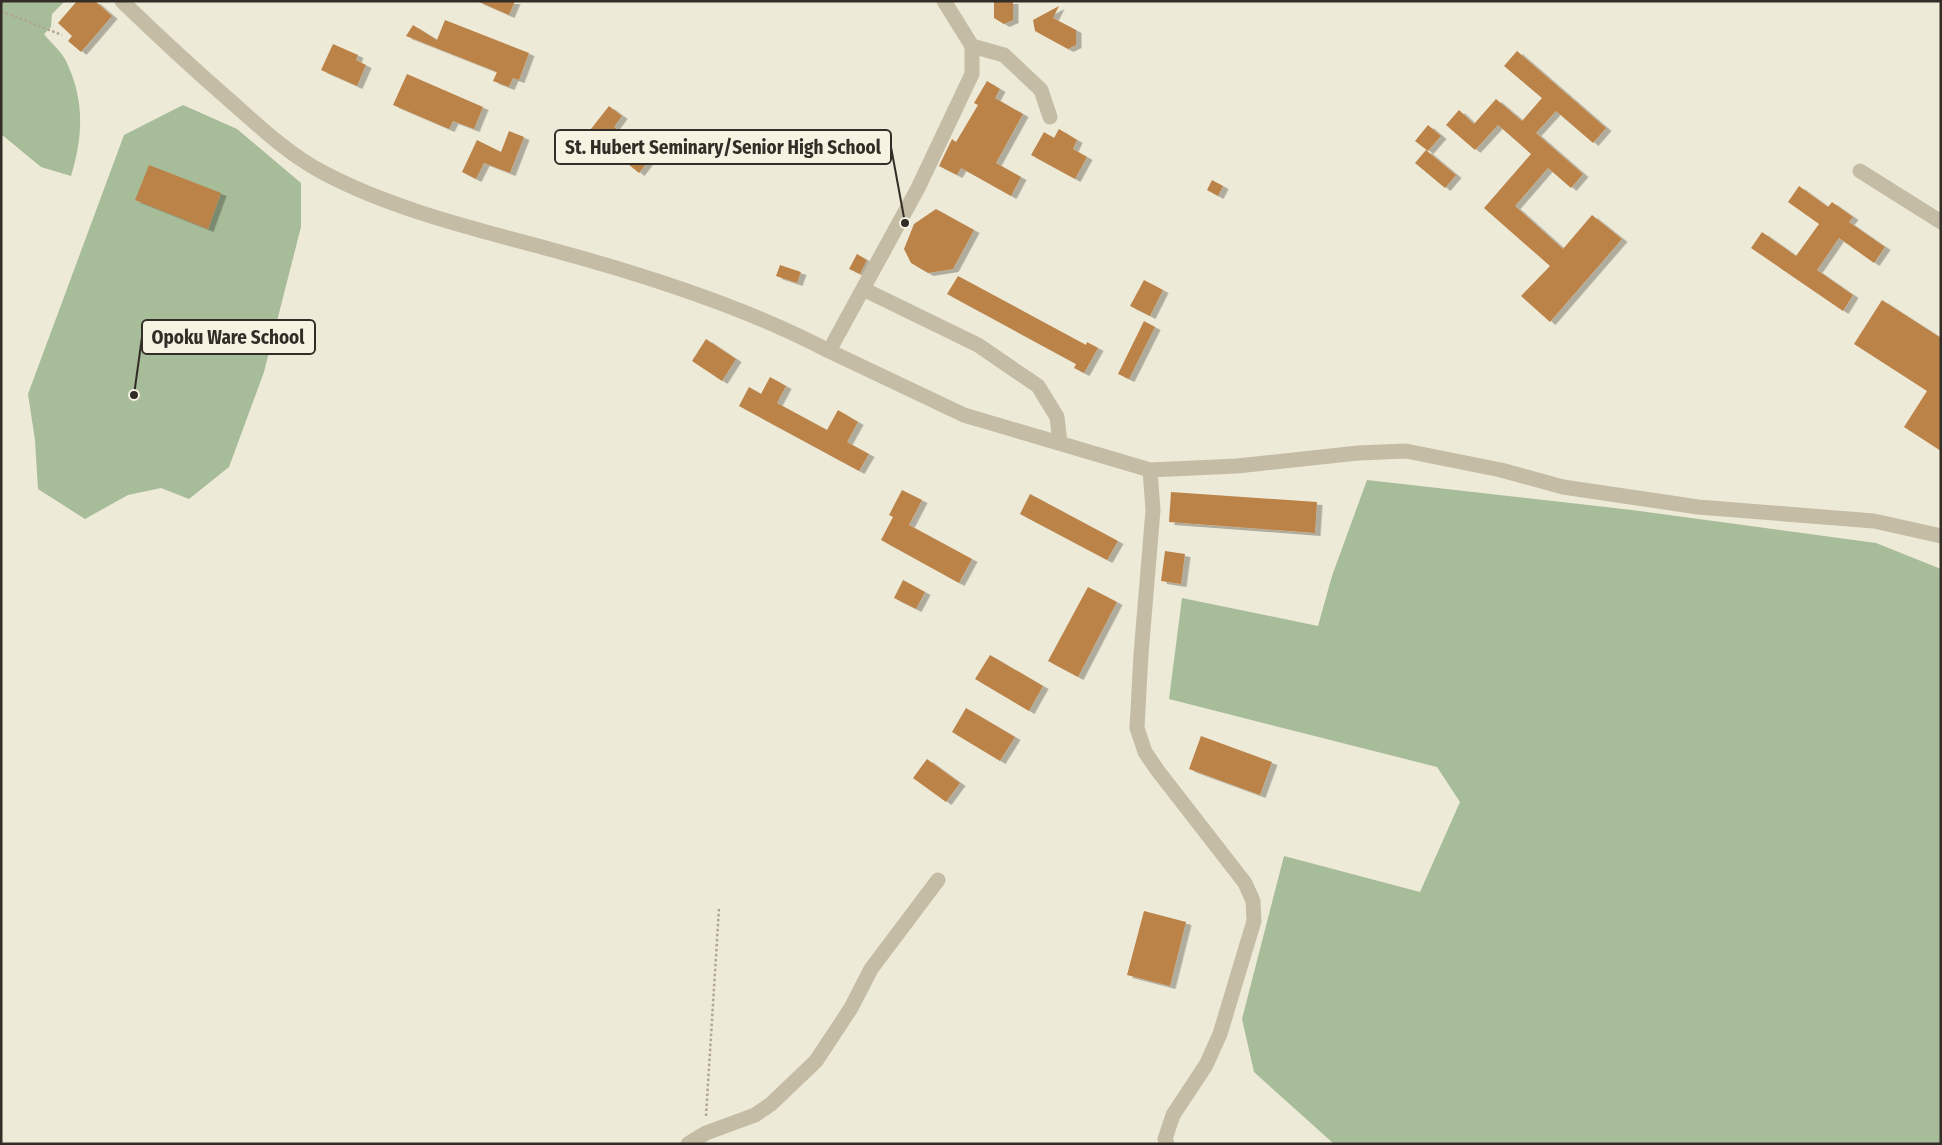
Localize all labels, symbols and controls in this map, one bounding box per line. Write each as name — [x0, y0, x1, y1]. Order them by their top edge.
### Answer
callout: St. Hubert Seminary/Senior High School — [555, 130, 891, 164]
text: St. Hubert Seminary/Senior High School — [565, 136, 882, 159]
callout: Opoku Ware School — [142, 320, 315, 354]
text: Opoku Ware School — [152, 326, 305, 349]

